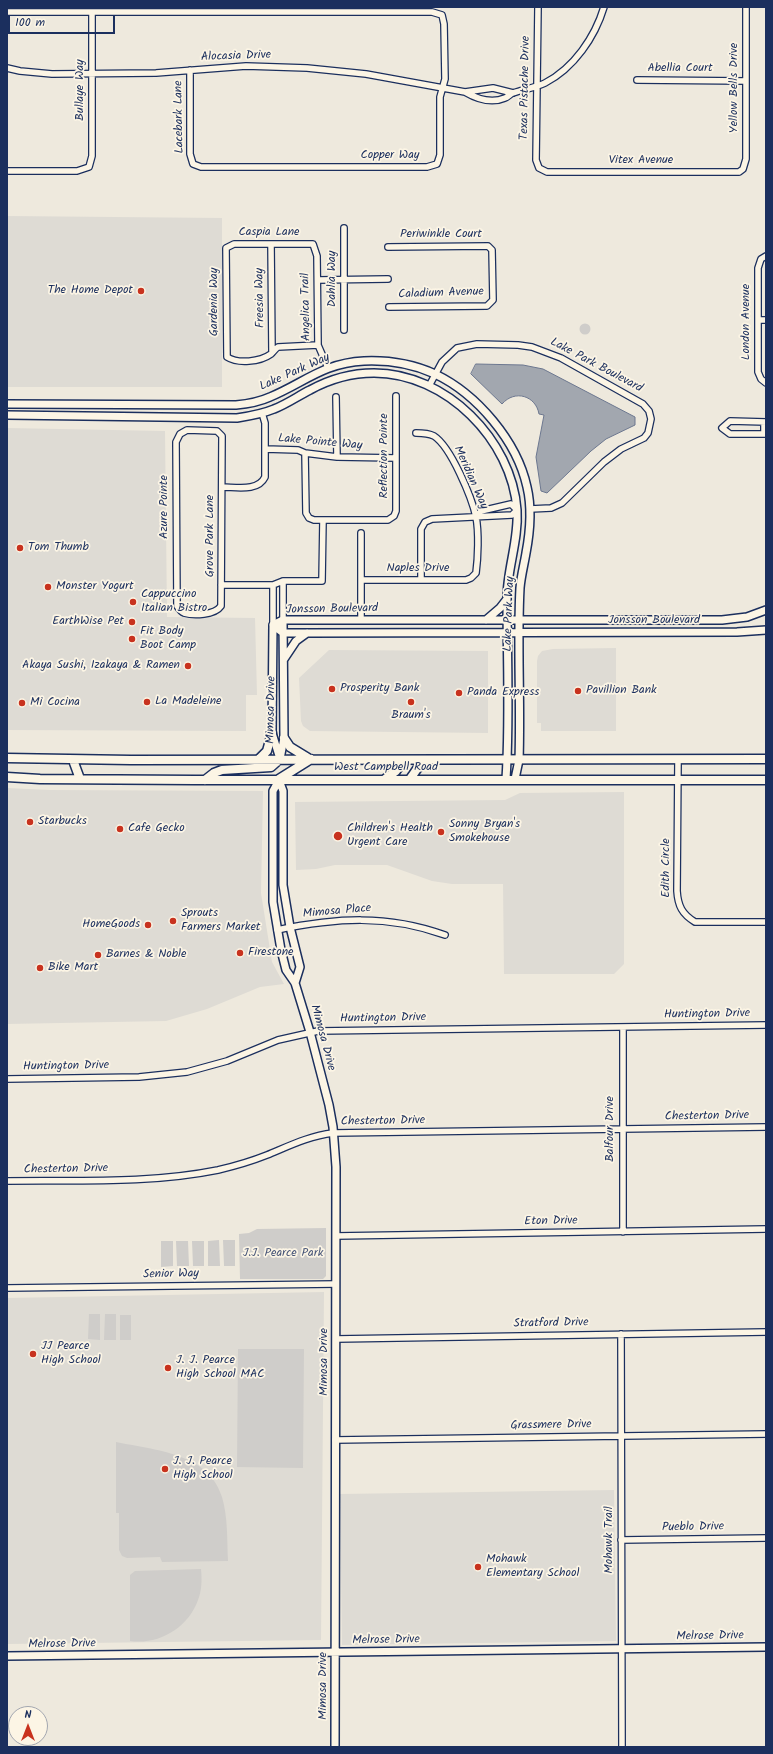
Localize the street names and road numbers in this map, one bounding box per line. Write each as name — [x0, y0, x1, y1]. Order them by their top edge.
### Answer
street label: Texas Pistache Drive — [518, 36, 534, 140]
street label: Yellow Bells Drive — [728, 43, 742, 133]
street label: Alocasia Drive — [201, 49, 271, 65]
street label: Bullaye Way — [74, 59, 88, 121]
street label: Abellia Court — [647, 62, 713, 76]
street label: Lacebark Lane — [172, 80, 188, 154]
street label: Copper Way — [361, 149, 419, 163]
street label: Vitex Avenue — [609, 154, 673, 168]
street label: Caspia Lane — [239, 226, 299, 240]
street label: Periwinkle Court — [400, 228, 482, 242]
street label: Dahlia Way — [326, 251, 340, 307]
street label: Gardenia Way — [208, 268, 222, 336]
street label: Freesia Way — [253, 268, 269, 328]
street label: Angelica Trail — [299, 273, 315, 341]
street label: London Avenue — [740, 284, 754, 360]
street label: Caladium Avenue — [398, 285, 484, 303]
street label: Lake Park Boulevard — [547, 336, 645, 396]
street label: Lake Park Way — [258, 351, 332, 395]
street label: Reflection Pointe — [378, 413, 392, 499]
street label: Lake Pointe Way — [277, 432, 363, 454]
street label: Meridian Way — [450, 444, 490, 512]
street label: Azure Pointe — [158, 475, 172, 539]
street label: Grove Park Lane — [204, 495, 218, 577]
street label: Naples Drive — [387, 562, 449, 576]
street label: Lake Park Way — [501, 576, 519, 652]
street label: Jonsson Boulevard — [286, 602, 378, 618]
street label: Jonsson Boulevard — [608, 614, 700, 628]
street label: Mimosa Drive — [264, 676, 280, 744]
street label: West Campbell Road — [334, 761, 438, 775]
street label: Edith Circle — [660, 838, 674, 898]
street label: Mimosa Place — [302, 902, 372, 922]
street label: Mimosa Drive — [306, 1003, 338, 1073]
street label: Huntington Drive — [664, 1007, 750, 1023]
street label: Huntington Drive — [340, 1011, 426, 1027]
street label: Huntington Drive — [23, 1059, 109, 1075]
street label: Balfour Drive — [604, 1096, 618, 1162]
street label: Chesterton Drive — [665, 1109, 749, 1125]
street label: Chesterton Drive — [341, 1114, 425, 1130]
street label: Chesterton Drive — [24, 1162, 108, 1178]
street label: Eton Drive — [524, 1214, 578, 1230]
street label: Senior Way — [143, 1267, 199, 1283]
street label: Stratford Drive — [513, 1316, 589, 1332]
street label: Mimosa Drive — [318, 1328, 332, 1396]
street label: Grassmere Drive — [510, 1418, 592, 1434]
street label: Mohawk Trail — [603, 1506, 617, 1574]
street label: Pueblo Drive — [662, 1520, 724, 1536]
street label: Melrose Drive — [676, 1629, 744, 1645]
street label: Melrose Drive — [352, 1633, 420, 1649]
street label: Melrose Drive — [28, 1637, 96, 1653]
street label: Mimosa Drive — [317, 1652, 331, 1720]

